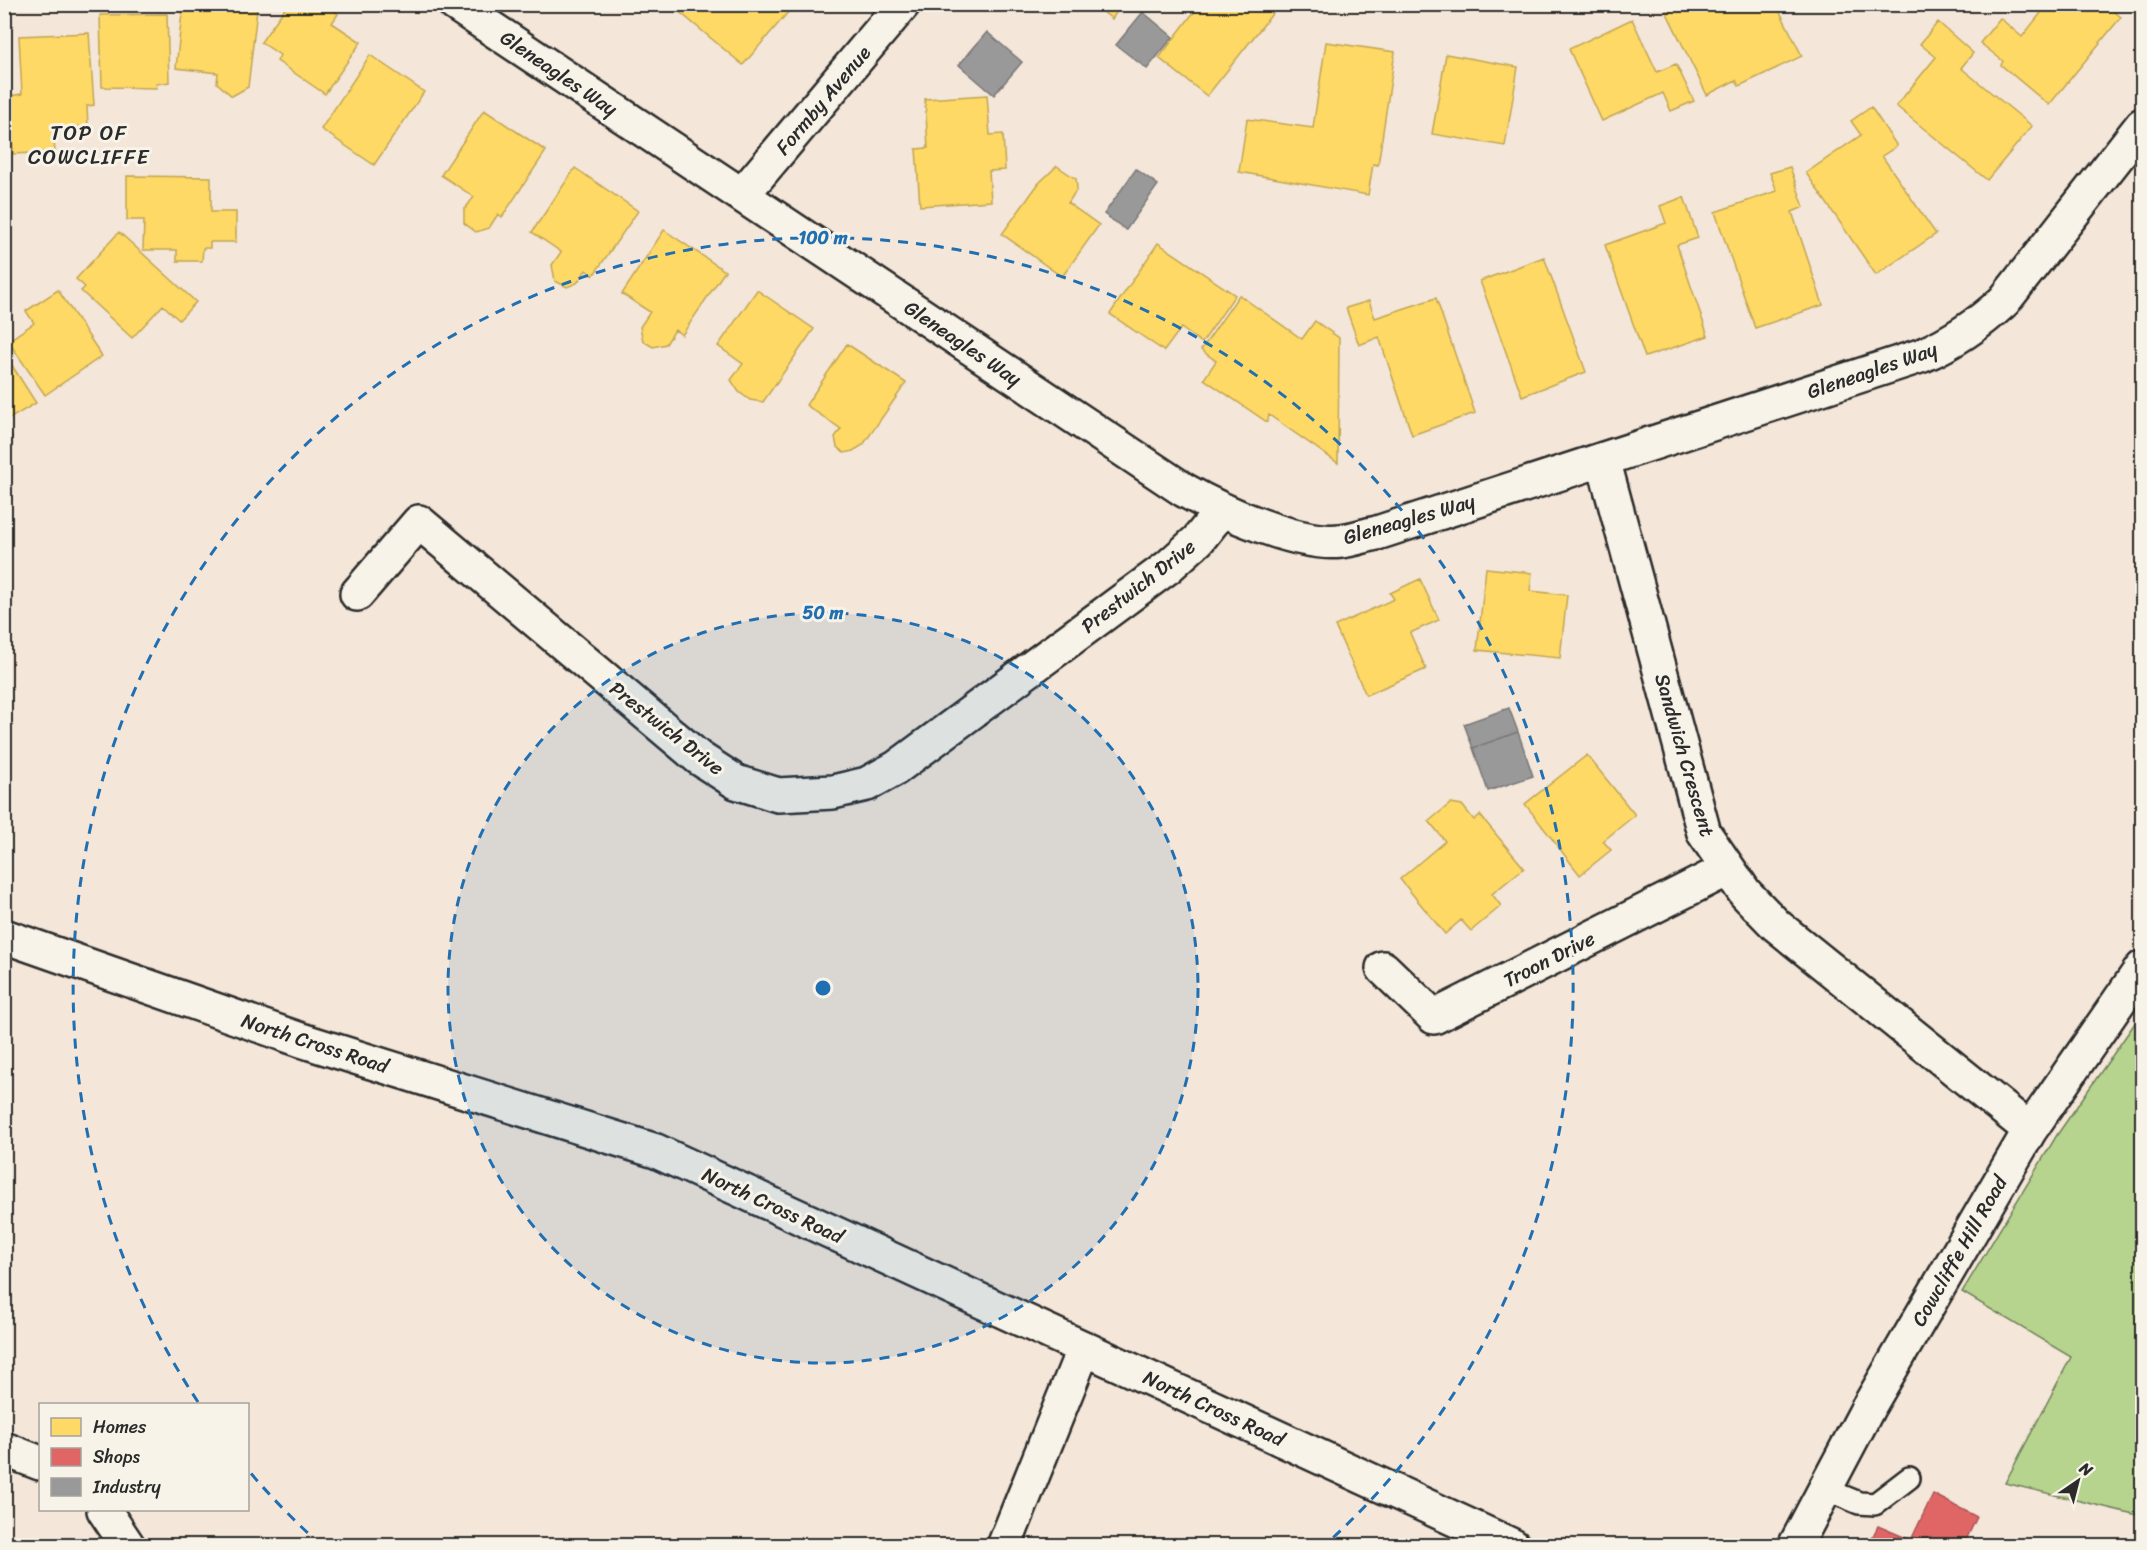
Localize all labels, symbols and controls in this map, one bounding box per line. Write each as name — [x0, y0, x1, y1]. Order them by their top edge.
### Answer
street label: Gleneagles Way — [493, 21, 625, 126]
street label: Formby Avenue — [767, 37, 880, 163]
district label: TOP OF COWCLIFFE — [28, 114, 150, 176]
text: 100 m — [799, 222, 848, 254]
street label: Gleneagles Way — [897, 291, 1029, 396]
street label: Gleneagles Way — [1802, 332, 1943, 409]
street label: Gleneagles Way — [1339, 484, 1480, 555]
street label: Prestwich Drive — [1073, 530, 1204, 643]
text: 50 m — [803, 597, 844, 629]
street label: Sandwich Crescent — [1645, 669, 1725, 841]
street label: Prestwich Drive — [601, 672, 732, 785]
street label: Troon Drive — [1497, 921, 1601, 998]
centre of rings — [813, 978, 833, 998]
street label: North Cross Road — [237, 1003, 394, 1084]
street label: North Cross Road — [696, 1157, 851, 1254]
street label: Cowcliffe Hill Road — [1902, 1168, 2018, 1333]
street label: North Cross Road — [1137, 1360, 1292, 1457]
legend — [39, 1403, 249, 1511]
text: Homes — [93, 1411, 147, 1443]
text: Shops — [93, 1441, 140, 1473]
north arrow — [2048, 1451, 2108, 1511]
text: N — [2073, 1453, 2100, 1485]
text: Industry — [92, 1471, 162, 1503]

